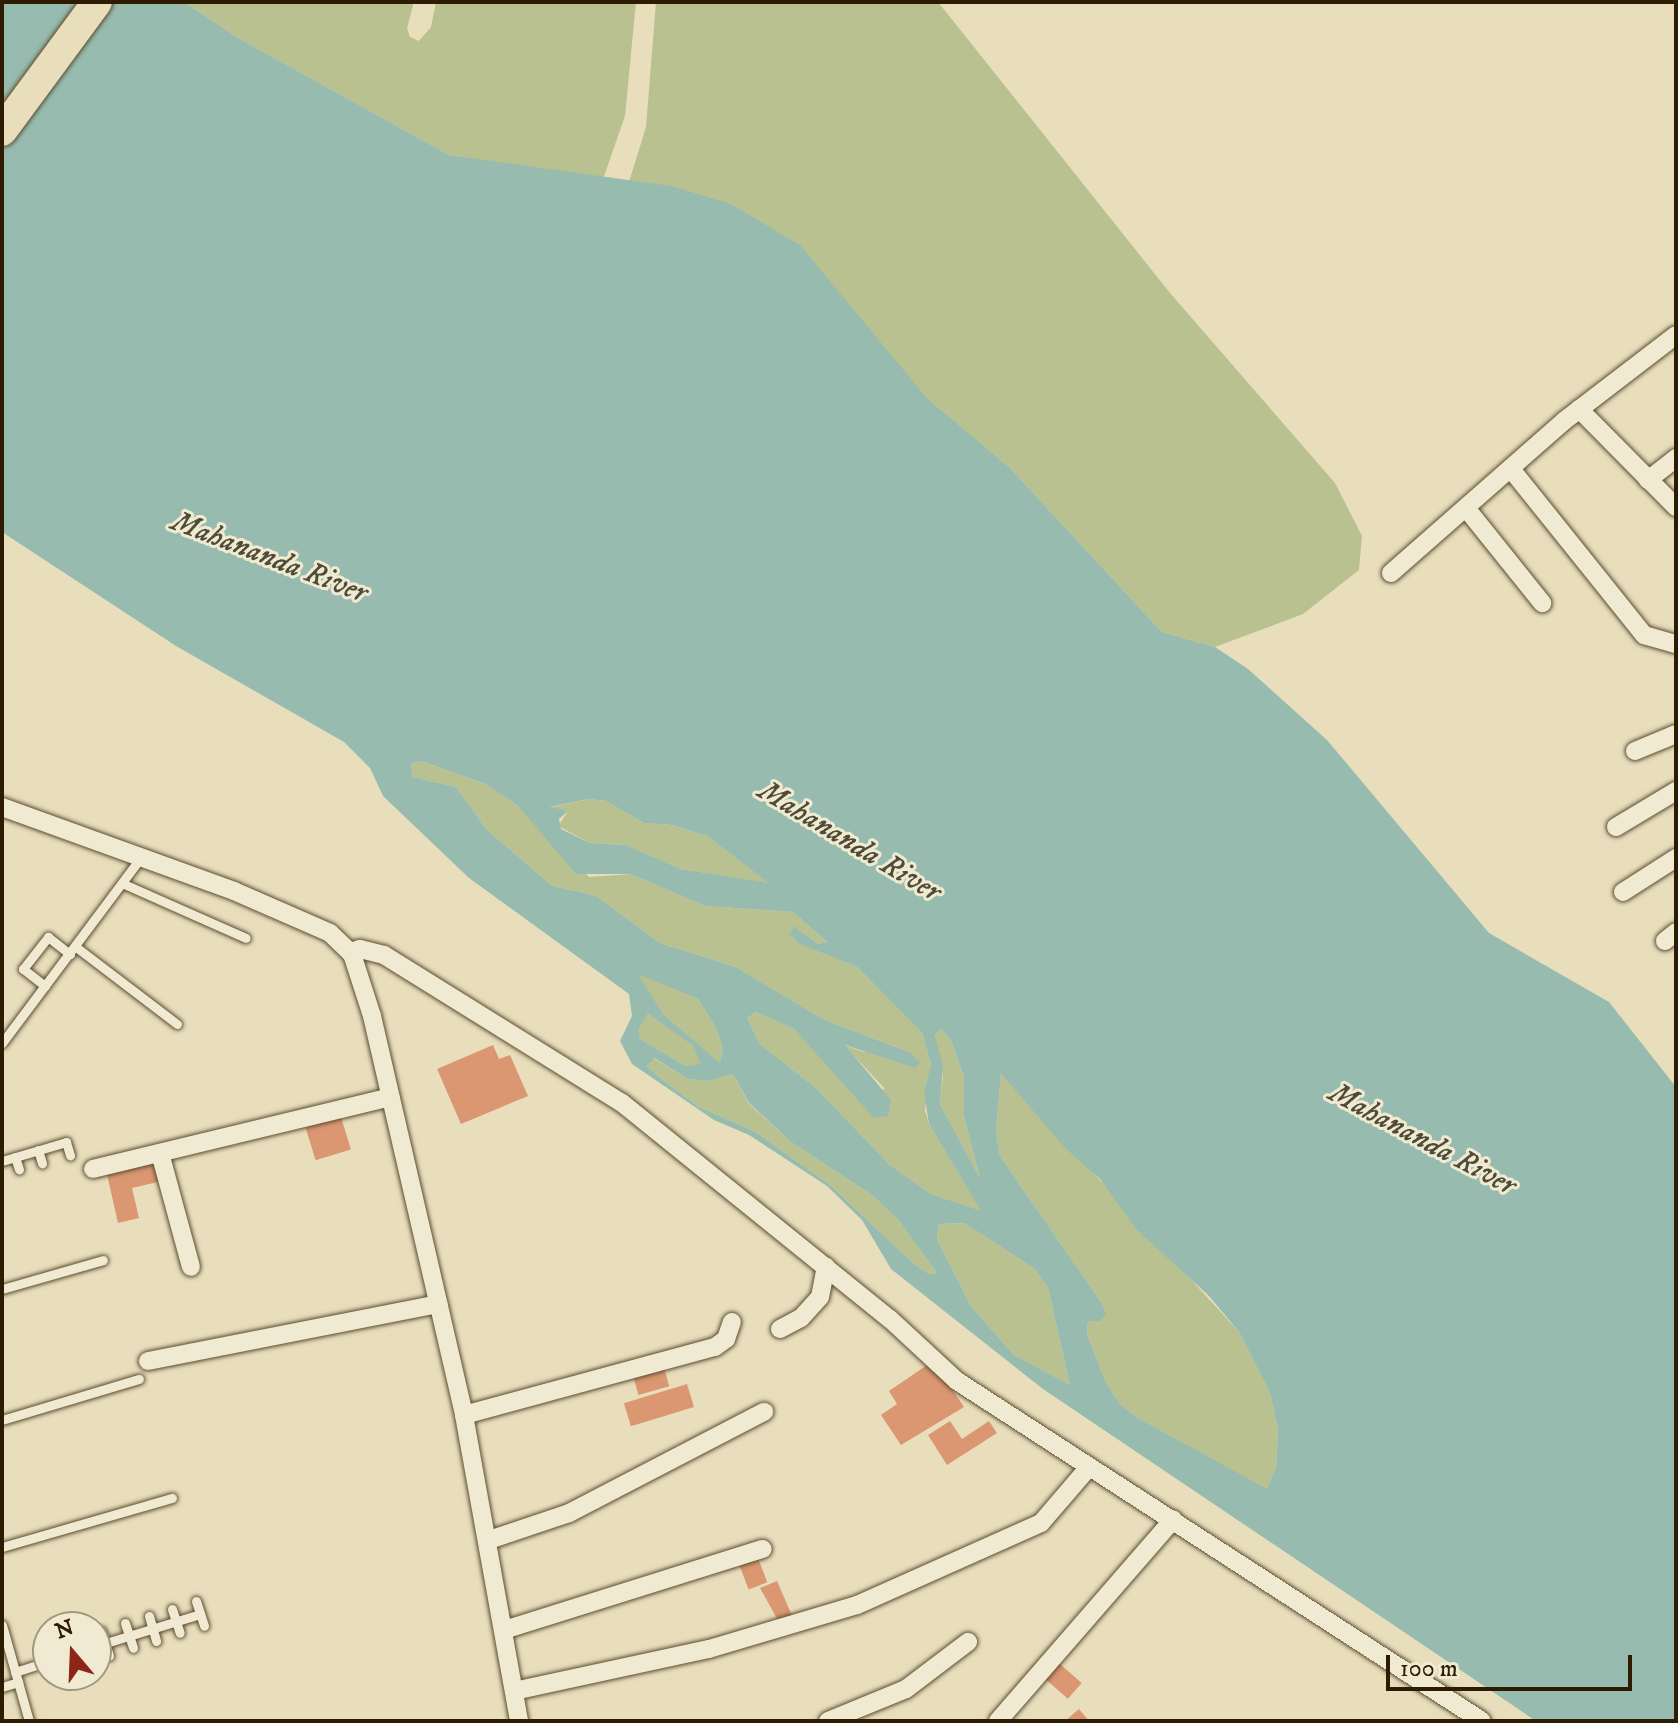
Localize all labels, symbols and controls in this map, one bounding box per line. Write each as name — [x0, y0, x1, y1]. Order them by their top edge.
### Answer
water label: Mahananda River — [166, 504, 372, 612]
water label: Mahananda River — [751, 773, 947, 911]
water label: Mahananda River — [1322, 1076, 1522, 1204]
north arrow — [32, 1611, 112, 1691]
text: N — [52, 1614, 78, 1645]
scale bar — [1390, 1639, 1636, 1689]
text: 100 m — [1400, 1654, 1458, 1684]

